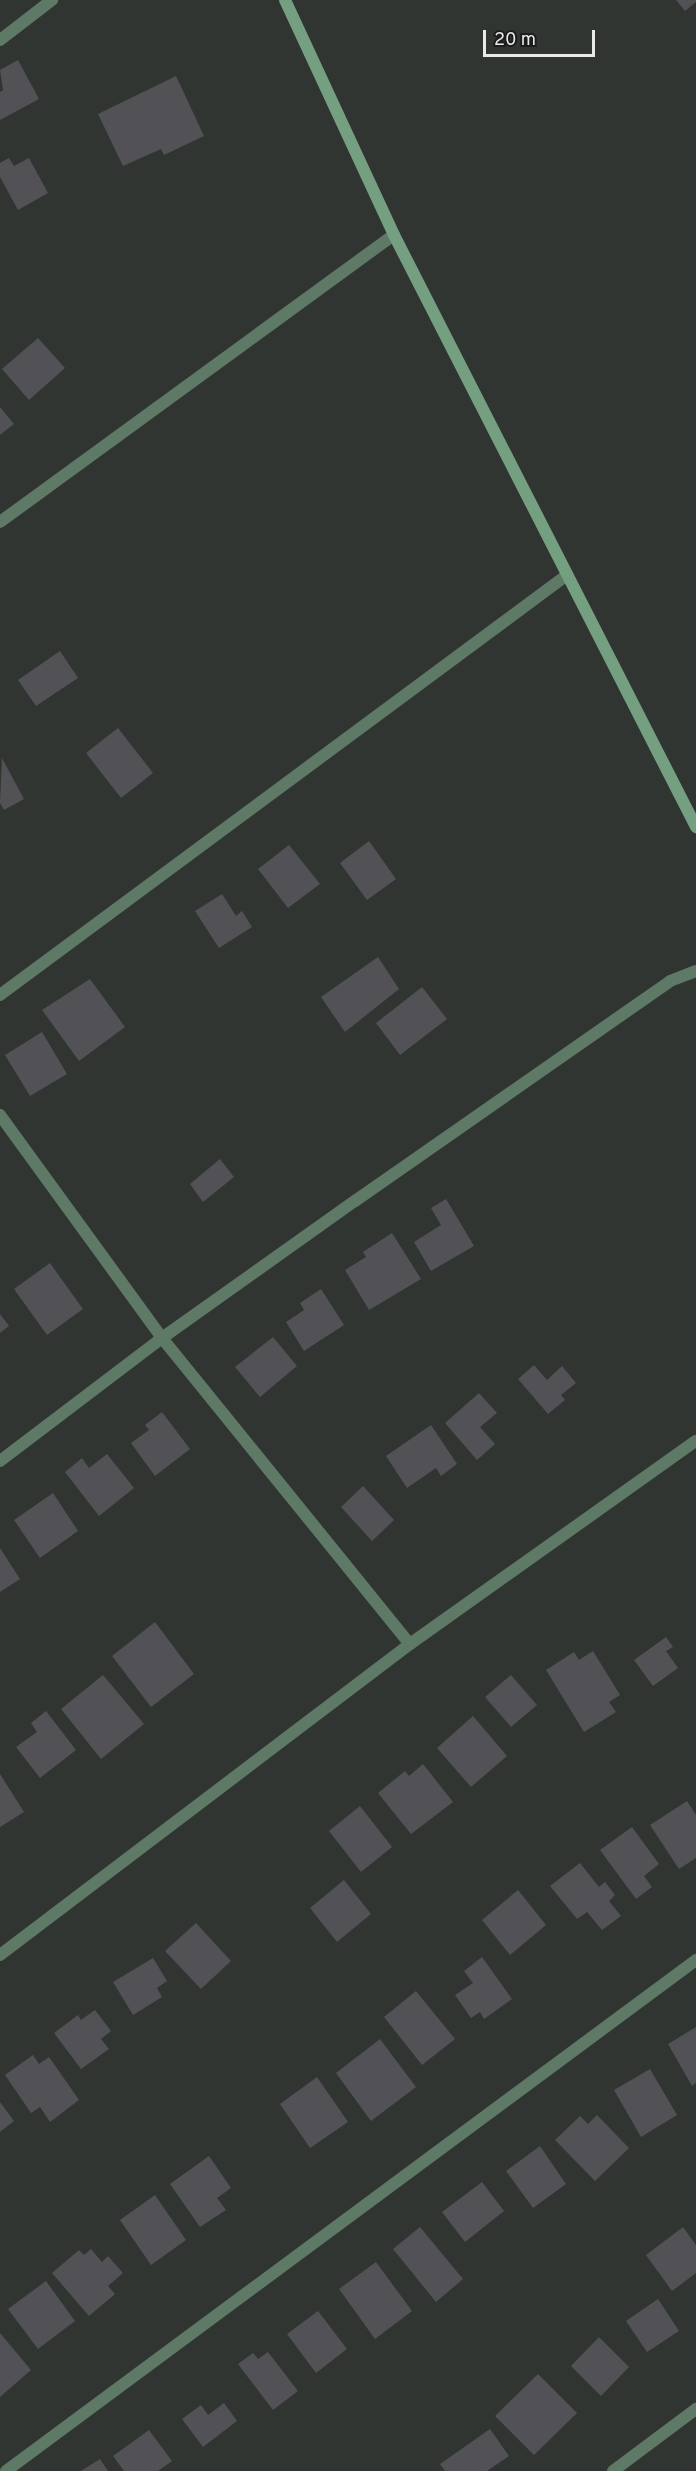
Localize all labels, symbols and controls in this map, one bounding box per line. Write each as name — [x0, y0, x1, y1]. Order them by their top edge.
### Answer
scale bar — [486, 18, 598, 56]
text: 20 m — [494, 29, 536, 52]

